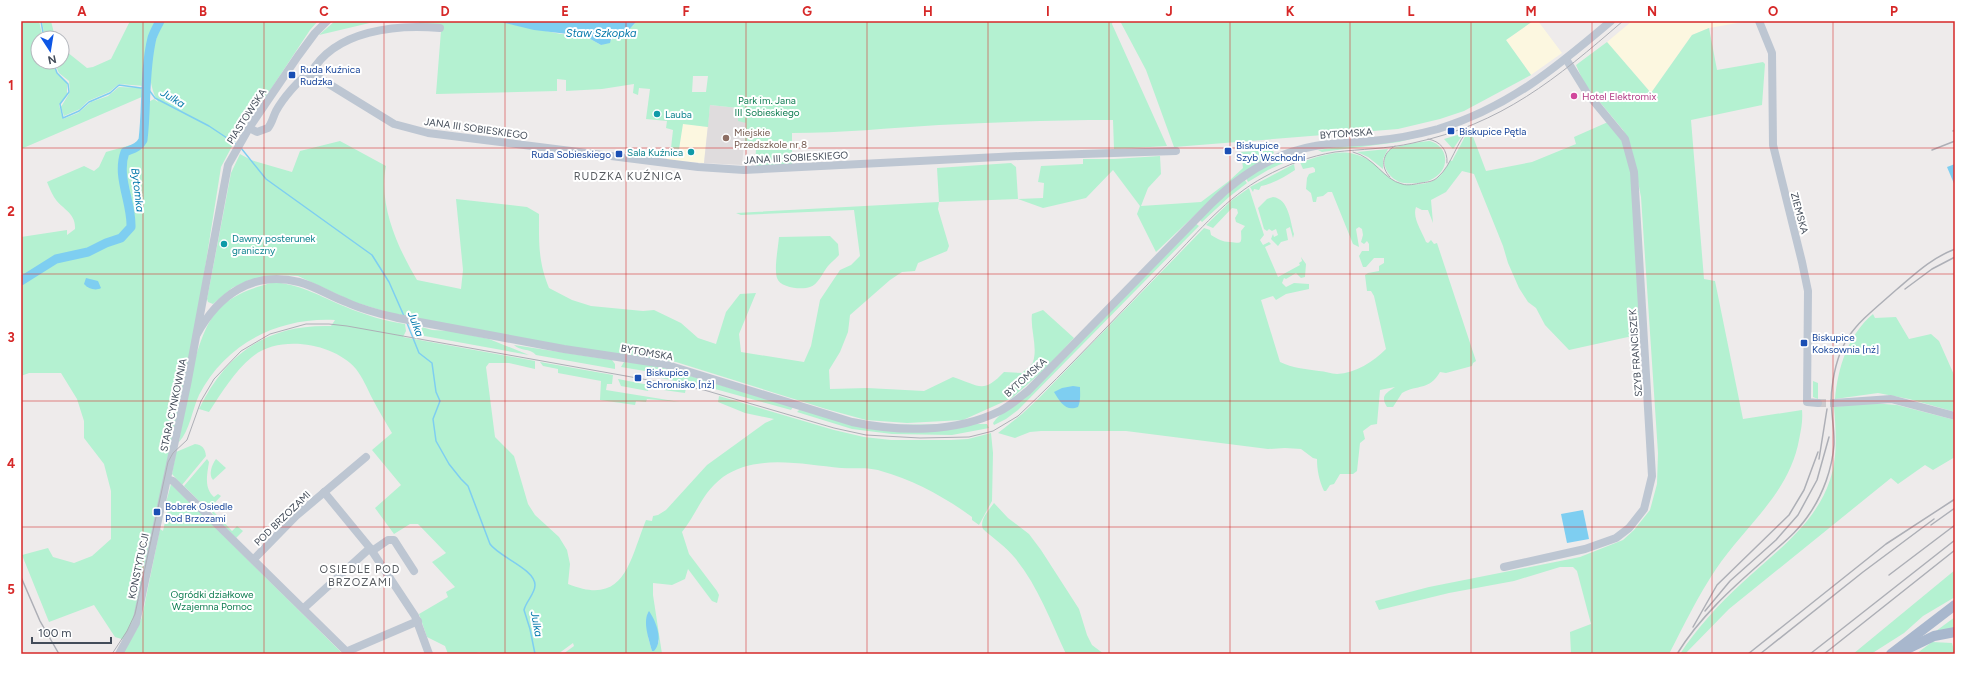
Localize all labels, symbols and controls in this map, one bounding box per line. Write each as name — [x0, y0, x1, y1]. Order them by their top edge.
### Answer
text: A — [77, 4, 87, 19]
text: B — [199, 4, 207, 19]
text: C — [319, 4, 329, 19]
text: D — [440, 4, 450, 19]
text: E — [561, 4, 569, 19]
text: F — [682, 4, 690, 19]
text: G — [802, 4, 812, 19]
text: H — [923, 4, 933, 19]
text: I — [1046, 4, 1050, 19]
text: J — [1165, 4, 1173, 19]
text: K — [1286, 4, 1295, 19]
text: L — [1408, 4, 1415, 19]
text: M — [1525, 4, 1537, 19]
text: N — [1647, 4, 1657, 19]
text: O — [1768, 4, 1778, 19]
text: P — [1890, 4, 1898, 19]
water label: Staw Szkopka — [566, 27, 637, 40]
north arrow — [30, 30, 70, 70]
text: N — [46, 52, 57, 67]
place label: Ruda Kuźnica Rudzka — [300, 63, 360, 88]
marker: Ruda Kuźnica Rudzka — [287, 70, 297, 80]
text: 1 — [8, 78, 14, 93]
water label: Julka — [157, 86, 188, 111]
street label: PIASTOWSKA — [224, 86, 269, 146]
place label: Hotel Elektromix — [1582, 90, 1656, 103]
marker: Hotel Elektromix — [1569, 91, 1579, 101]
park label: Park im. Jana III Sobieskiego — [734, 94, 800, 119]
place label: Lauba — [665, 108, 692, 121]
marker: Lauba — [652, 109, 662, 119]
street label: JANA III SOBIESKIEGO — [423, 115, 529, 142]
street label: BYTOMSKA — [1319, 125, 1373, 142]
place label: Biskupice Pętla — [1459, 125, 1526, 138]
place label: Miejskie Przedszkole nr 8 — [734, 126, 807, 151]
marker: Biskupice Pętla — [1446, 126, 1456, 136]
marker: Miejskie Przedszkole nr 8 — [721, 133, 731, 143]
place label: Biskupice Szyb Wschodni — [1236, 139, 1305, 164]
place label: Sala Kuźnica — [627, 146, 683, 159]
marker: Biskupice Szyb Wschodni — [1223, 146, 1233, 156]
marker: Sala Kuźnica — [686, 147, 696, 157]
place label: Ruda Sobieskiego — [531, 148, 611, 161]
street label: JANA III SOBIESKIEGO — [744, 148, 849, 167]
marker: Ruda Sobieskiego — [614, 149, 624, 159]
water label: Bytomka — [128, 167, 147, 213]
district label: RUDZKA KUŹNICA — [574, 169, 682, 183]
street label: ZIEMSKA — [1788, 191, 1811, 236]
text: 2 — [7, 204, 15, 219]
place label: Dawny posterunek graniczny — [232, 232, 316, 257]
marker: Dawny posterunek graniczny — [219, 239, 229, 249]
street label: SZYB FRANCISZEK — [1626, 308, 1645, 397]
water label: Julka — [404, 309, 426, 339]
text: 3 — [7, 330, 15, 345]
place label: Biskupice Koksownia [nż] — [1812, 331, 1879, 356]
marker: Biskupice Koksownia [nż] — [1799, 338, 1809, 348]
street label: BYTOMSKA — [620, 341, 674, 364]
street label: BYTOMSKA — [1001, 355, 1050, 400]
street label: STARA CYNKOWNIA — [157, 357, 190, 453]
place label: Biskupice Schronisko [nż] — [646, 366, 715, 391]
marker: Biskupice Schronisko [nż] — [633, 373, 643, 383]
text: 4 — [7, 456, 15, 471]
street label: POD BRZOZAMI — [251, 488, 313, 549]
place label: Bobrek Osiedle Pod Brzozami — [165, 500, 233, 525]
marker: Bobrek Osiedle Pod Brzozami — [152, 507, 162, 517]
street label: KONSTYTUCJI — [125, 532, 152, 600]
district label: OSIEDLE POD BRZOZAMI — [320, 563, 400, 589]
text: 5 — [7, 582, 15, 597]
park label: Ogródki działkowe Wzajemna Pomoc — [171, 588, 254, 613]
water label: Julka — [528, 609, 545, 639]
scale bar — [32, 619, 111, 645]
text: 100 m — [38, 626, 72, 640]

